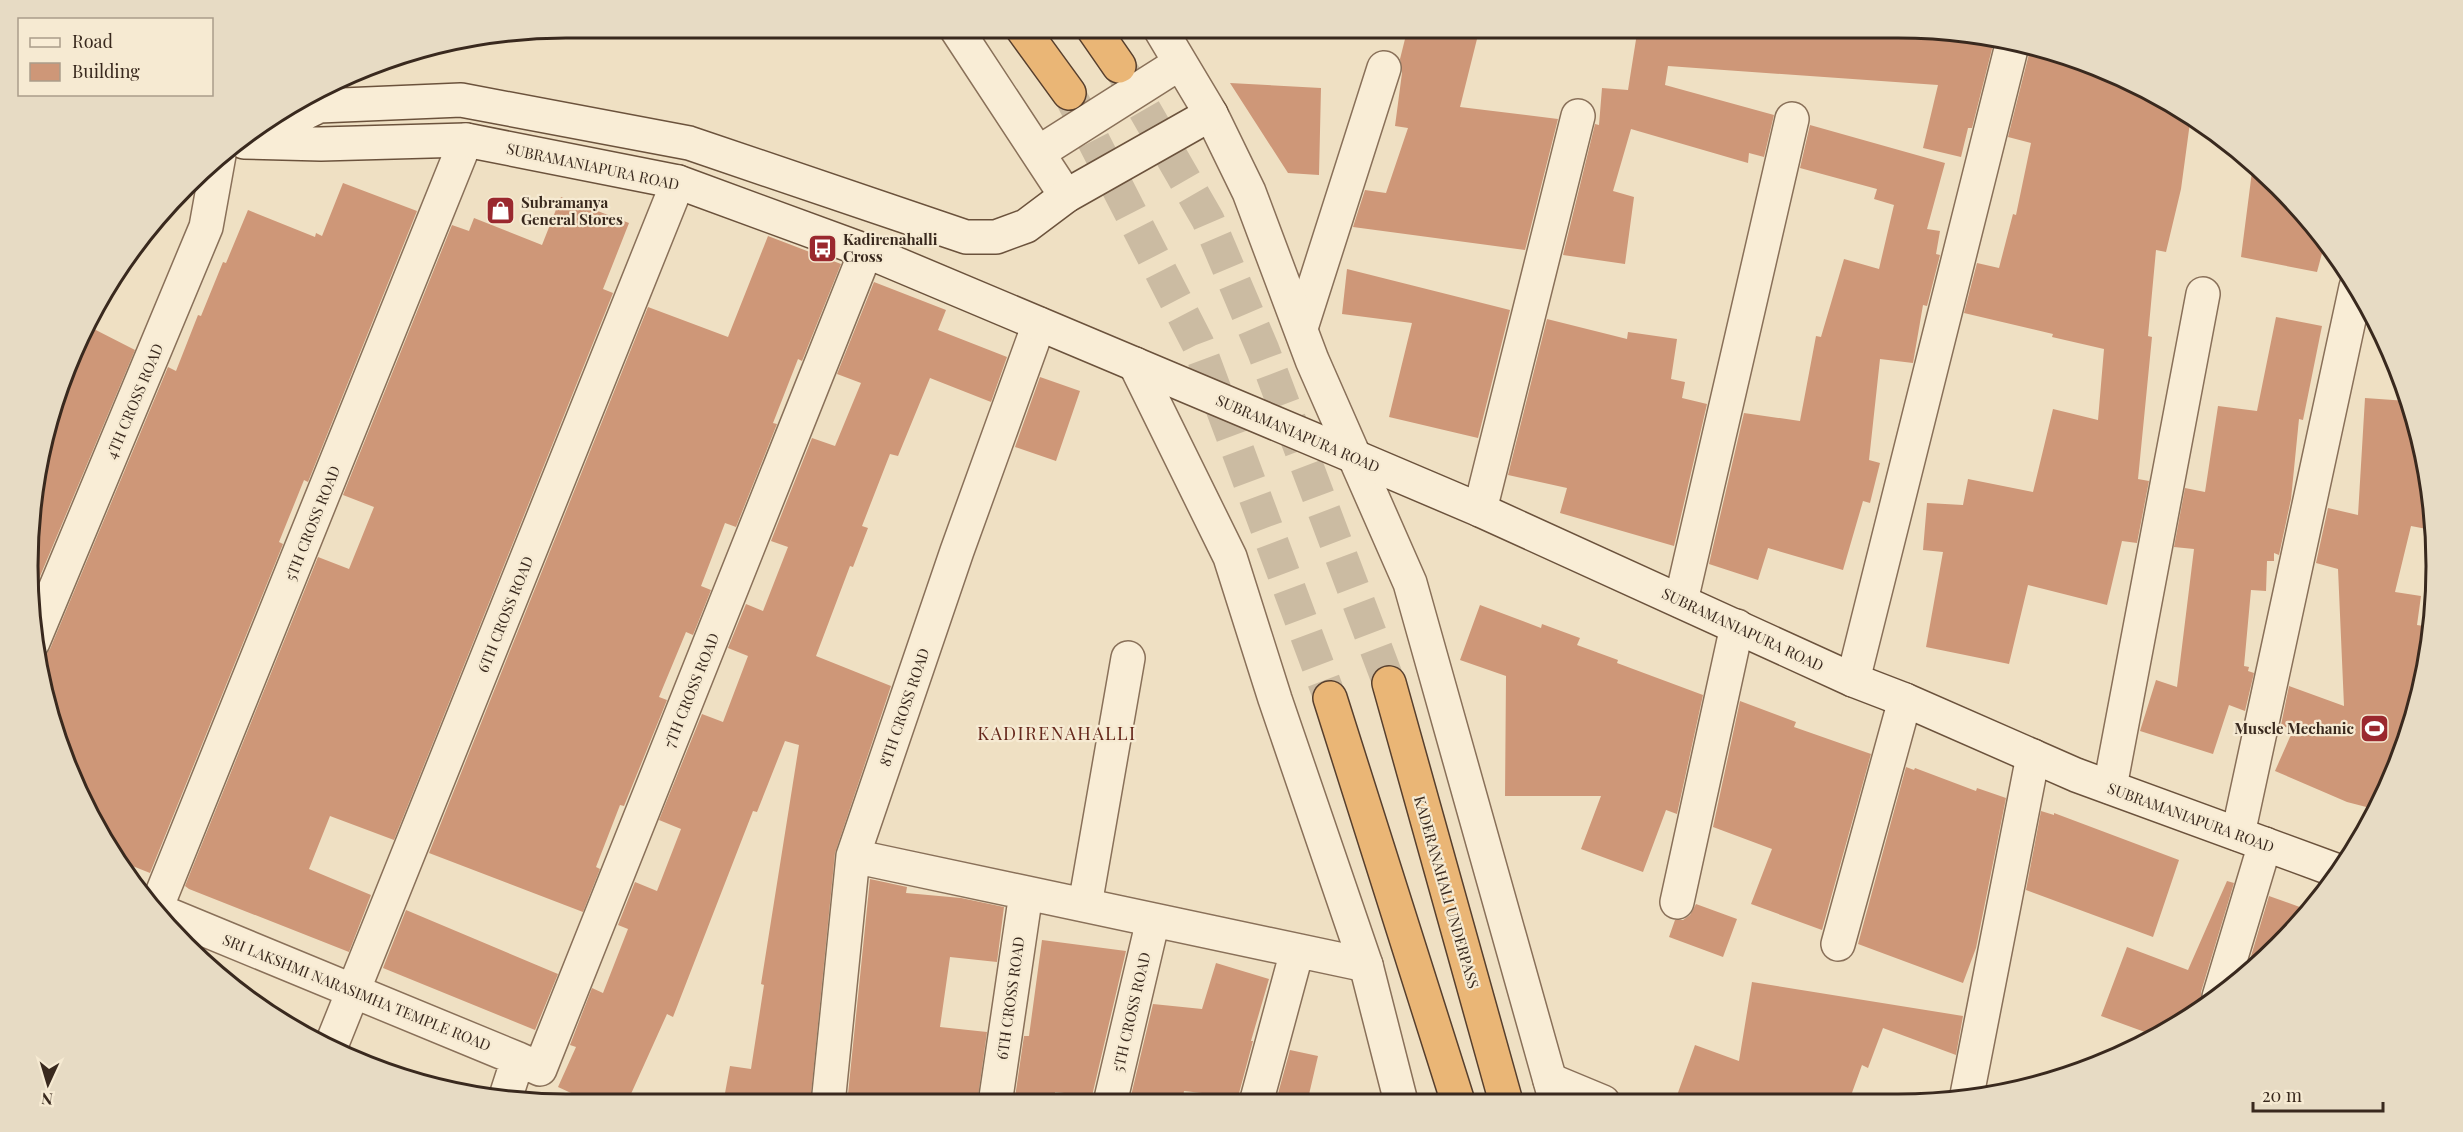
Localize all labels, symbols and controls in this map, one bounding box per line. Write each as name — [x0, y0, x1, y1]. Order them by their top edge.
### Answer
legend — [18, 18, 213, 96]
text: Road — [72, 29, 113, 53]
text: Building — [72, 59, 140, 83]
street label: SUBRAMANIAPURA ROAD — [505, 138, 681, 194]
place label: Subramanya General Stores — [521, 192, 623, 229]
shop icon: Subramanya General Stores — [484, 195, 516, 227]
place label: Kadirenahalli Cross — [843, 229, 938, 266]
bus stop icon: Kadirenahalli Cross — [806, 232, 838, 264]
street label: 4TH CROSS ROAD — [101, 340, 167, 462]
street label: SUBRAMANIAPURA ROAD — [1213, 389, 1383, 477]
street label: 5TH CROSS ROAD — [280, 462, 344, 583]
street label: 6TH CROSS ROAD — [473, 553, 538, 675]
street label: SUBRAMANIAPURA ROAD — [1659, 583, 1827, 675]
street label: 7TH CROSS ROAD — [659, 629, 723, 750]
street label: 8TH CROSS ROAD — [874, 645, 934, 769]
sports icon: Muscle Mechanic — [2359, 712, 2391, 744]
place label: Muscle Mechanic — [2234, 718, 2355, 738]
district label: KADIRENAHALLI — [977, 721, 1137, 745]
street label: SUBRAMANIAPURA ROAD — [2105, 778, 2277, 857]
street label: KADERANAHALI UNDERPASS — [1410, 793, 1484, 991]
street label: SRI LAKSHMI NARASIMHA TEMPLE ROAD — [220, 929, 494, 1055]
street label: 6TH CROSS ROAD — [991, 935, 1029, 1061]
street label: 5TH CROSS ROAD — [1107, 950, 1155, 1074]
north arrow — [18, 1054, 78, 1114]
scale bar — [2253, 1075, 2384, 1113]
text: 20 m — [2262, 1083, 2302, 1107]
text: N — [40, 1089, 53, 1110]

